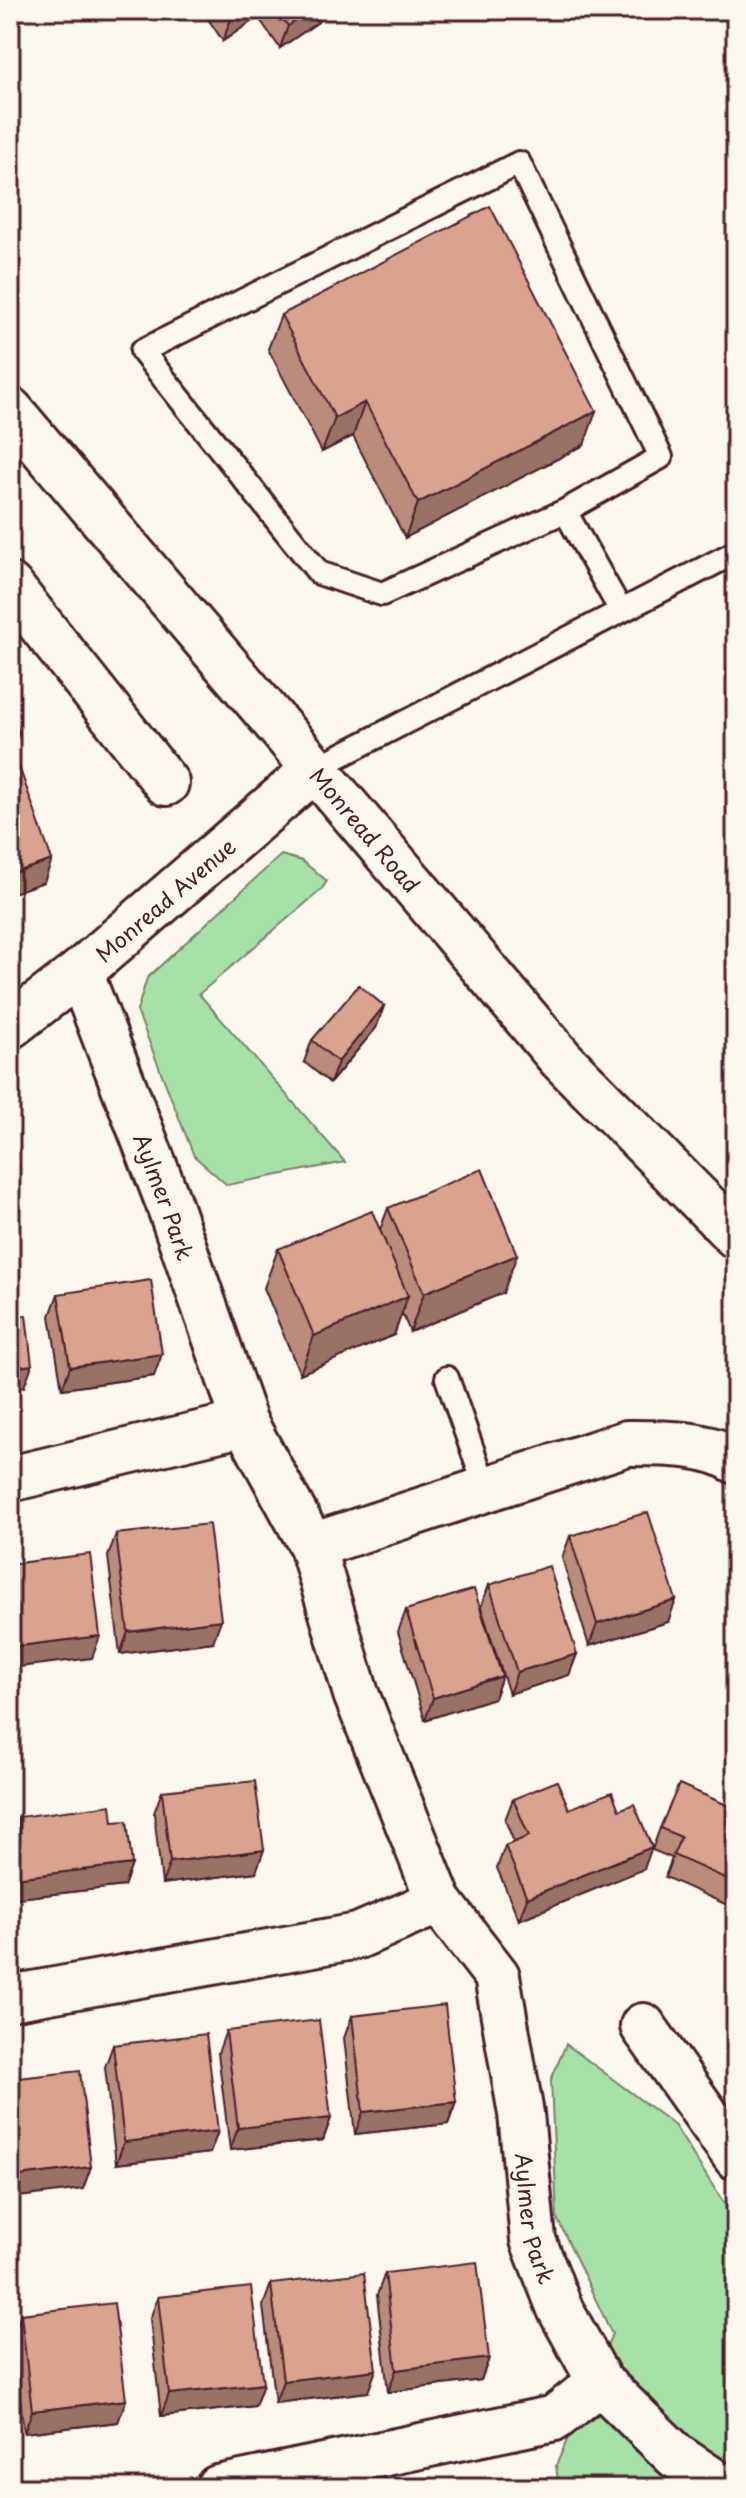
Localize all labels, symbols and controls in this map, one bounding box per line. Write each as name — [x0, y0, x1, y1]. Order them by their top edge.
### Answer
street label: Monread Road — [303, 759, 429, 899]
street label: Monread Avenue — [87, 829, 242, 969]
street label: Aylmer Park — [127, 1128, 203, 1264]
street label: Aylmer Park — [508, 2151, 565, 2288]

